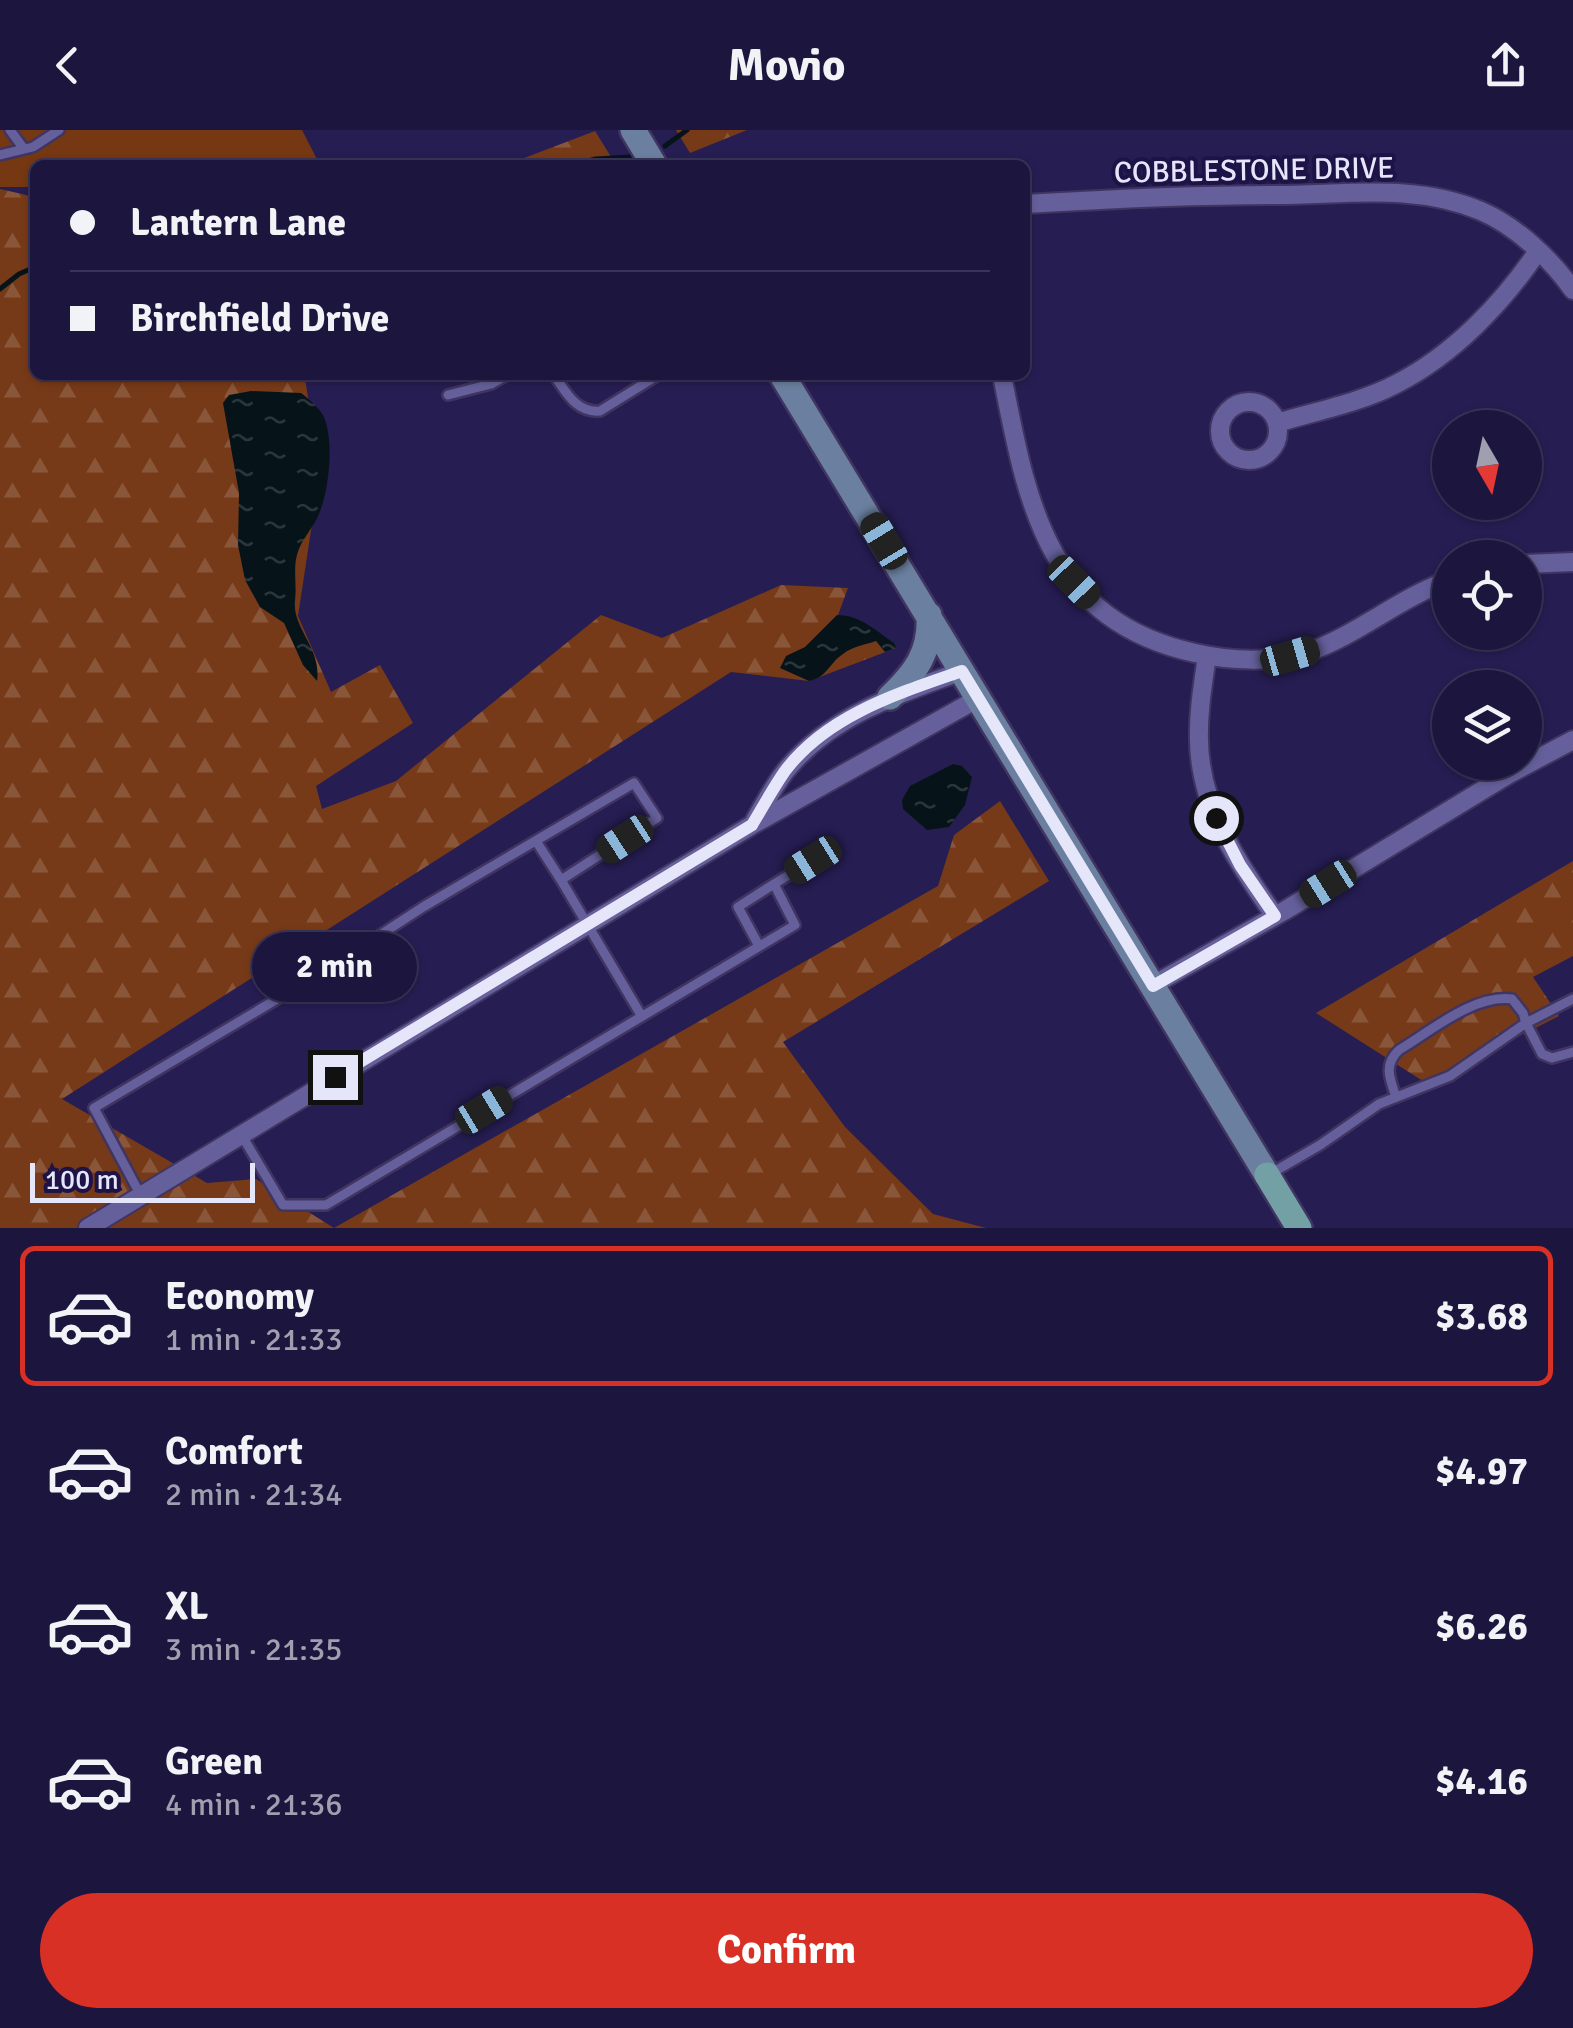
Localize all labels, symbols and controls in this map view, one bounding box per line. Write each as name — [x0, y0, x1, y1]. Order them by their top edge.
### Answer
icon: back — [40, 38, 95, 93]
text: Movio — [727, 38, 846, 93]
icon: share — [1478, 38, 1533, 93]
street label: COBBLESTONE DRIVE — [1114, 150, 1394, 191]
text: Lantern Lane — [130, 199, 346, 246]
text: Birchfield Drive — [130, 295, 389, 342]
north arrow — [1432, 410, 1542, 520]
map controls — [1432, 410, 1542, 780]
car — [856, 508, 912, 574]
button: locate — [1432, 540, 1542, 650]
car — [1042, 550, 1106, 614]
car — [1257, 633, 1323, 679]
button: layers — [1432, 670, 1542, 780]
route start — [1194, 796, 1239, 841]
car — [592, 810, 658, 868]
car — [780, 831, 846, 889]
car — [1295, 855, 1361, 913]
callout: 2 min — [252, 932, 418, 1002]
text: 2 min — [296, 947, 373, 986]
route end — [313, 1055, 358, 1100]
car — [451, 1082, 517, 1138]
scale bar — [30, 1158, 255, 1202]
text: 100 m — [45, 1163, 119, 1197]
icon: car — [45, 1271, 135, 1361]
text: Economy — [165, 1273, 314, 1320]
text: $3.68 — [1435, 1293, 1528, 1340]
text: 1 min · 21:33 — [165, 1320, 343, 1359]
icon: car — [45, 1426, 135, 1516]
text: Comfort — [165, 1428, 303, 1475]
text: $4.97 — [1435, 1448, 1528, 1495]
text: 2 min · 21:34 — [165, 1475, 343, 1514]
icon: car — [45, 1581, 135, 1671]
text: XL — [165, 1583, 208, 1630]
text: $6.26 — [1435, 1603, 1528, 1650]
text: 3 min · 21:35 — [165, 1630, 343, 1669]
icon: car — [45, 1736, 135, 1826]
text: Green — [165, 1738, 263, 1785]
text: $4.16 — [1435, 1758, 1528, 1805]
text: 4 min · 21:36 — [165, 1785, 343, 1824]
button: Confirm — [40, 1893, 1533, 2008]

